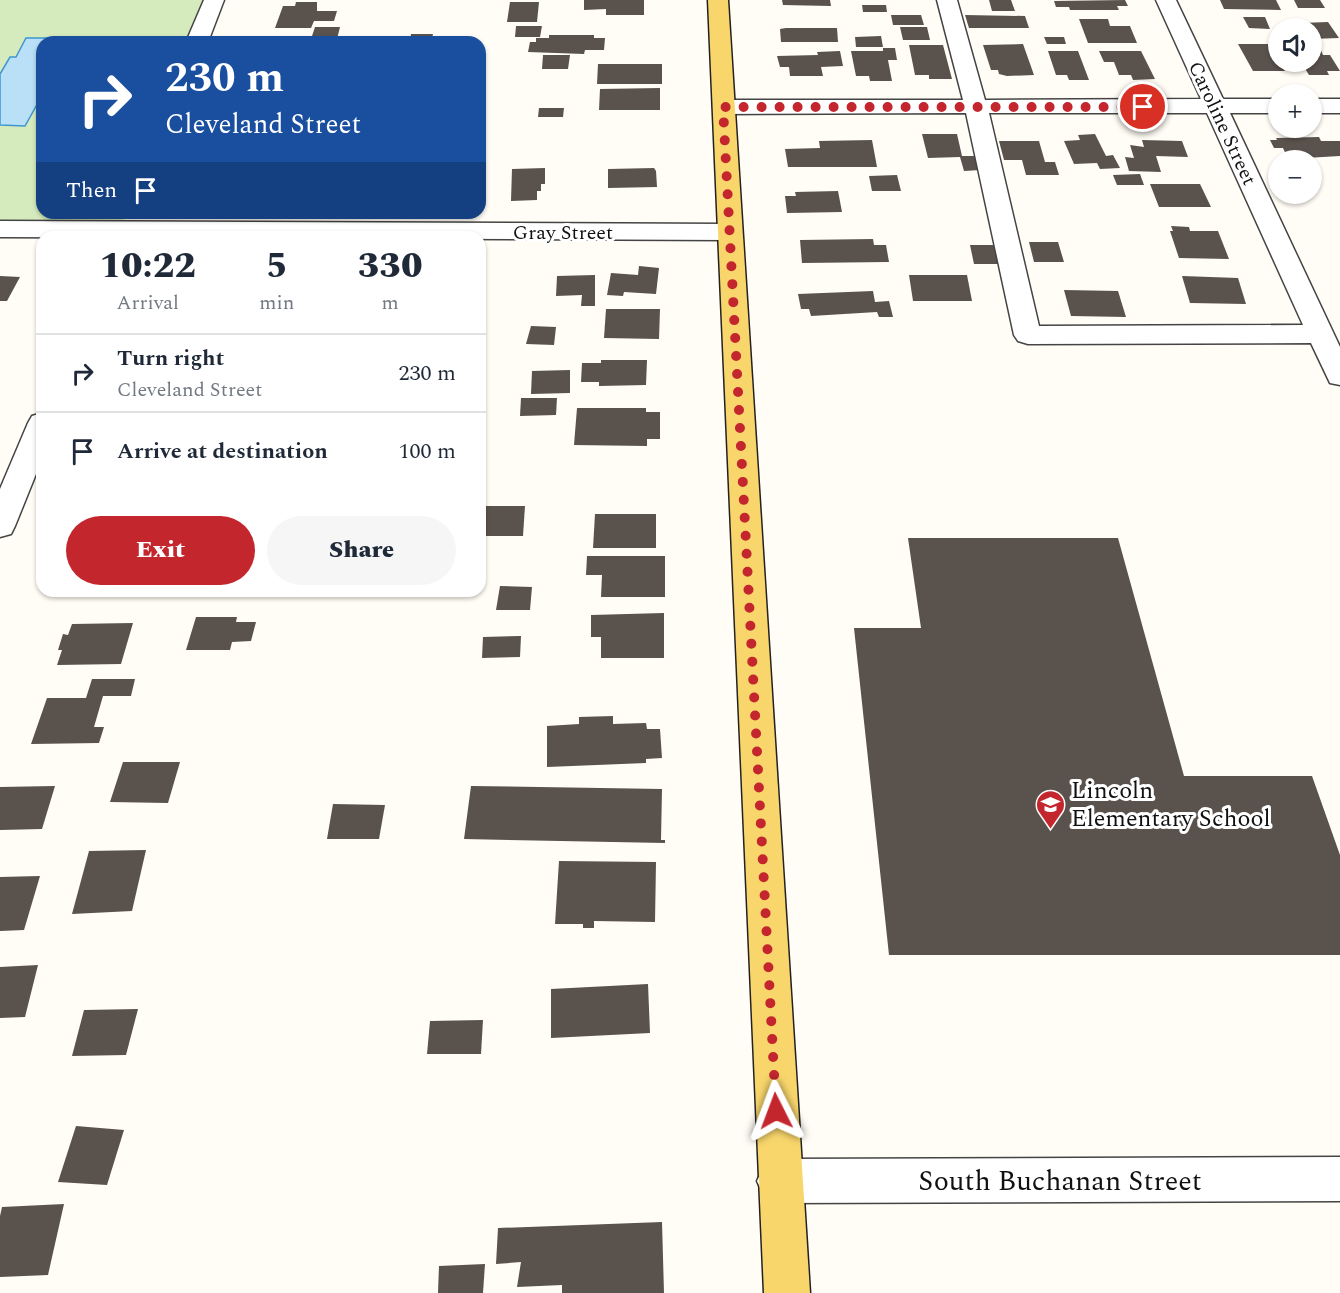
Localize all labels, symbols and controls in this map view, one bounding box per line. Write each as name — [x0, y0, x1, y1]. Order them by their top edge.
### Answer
map controls — [1268, 18, 1322, 204]
button: sound — [1268, 18, 1322, 72]
text: 230 m — [165, 47, 284, 110]
street label: Caroline Street — [1180, 56, 1264, 190]
icon: right — [66, 60, 144, 138]
pin — [1117, 81, 1168, 132]
button: + — [1268, 84, 1322, 138]
icon: arrive — [1126, 90, 1159, 123]
text: Cleveland Street — [165, 104, 361, 146]
button: − — [1268, 150, 1322, 204]
text: Then — [66, 174, 117, 207]
icon: arrive — [129, 174, 162, 207]
street label: Gray Street — [513, 218, 613, 248]
text: 10:22 — [99, 239, 196, 294]
text: 5 — [266, 239, 288, 294]
text: 330 — [358, 239, 423, 294]
text: Arrival — [117, 288, 179, 318]
text: min — [259, 288, 294, 318]
text: m — [382, 288, 399, 318]
text: Turn right — [117, 342, 224, 375]
icon: right — [66, 357, 99, 390]
text: 230 m — [399, 357, 456, 390]
text: Cleveland Street — [117, 375, 262, 405]
icon: arrive — [66, 435, 99, 468]
text: Arrive at destination — [117, 435, 328, 468]
text: 100 m — [399, 435, 456, 468]
button: Exit — [66, 516, 255, 585]
button: Share — [267, 516, 456, 585]
place label: Lincoln Elementary School — [1071, 773, 1271, 837]
school or university icon: Lincoln Elementary School — [1034, 788, 1066, 830]
position arrow — [744, 1079, 808, 1143]
street label: South Buchanan Street — [918, 1160, 1202, 1203]

